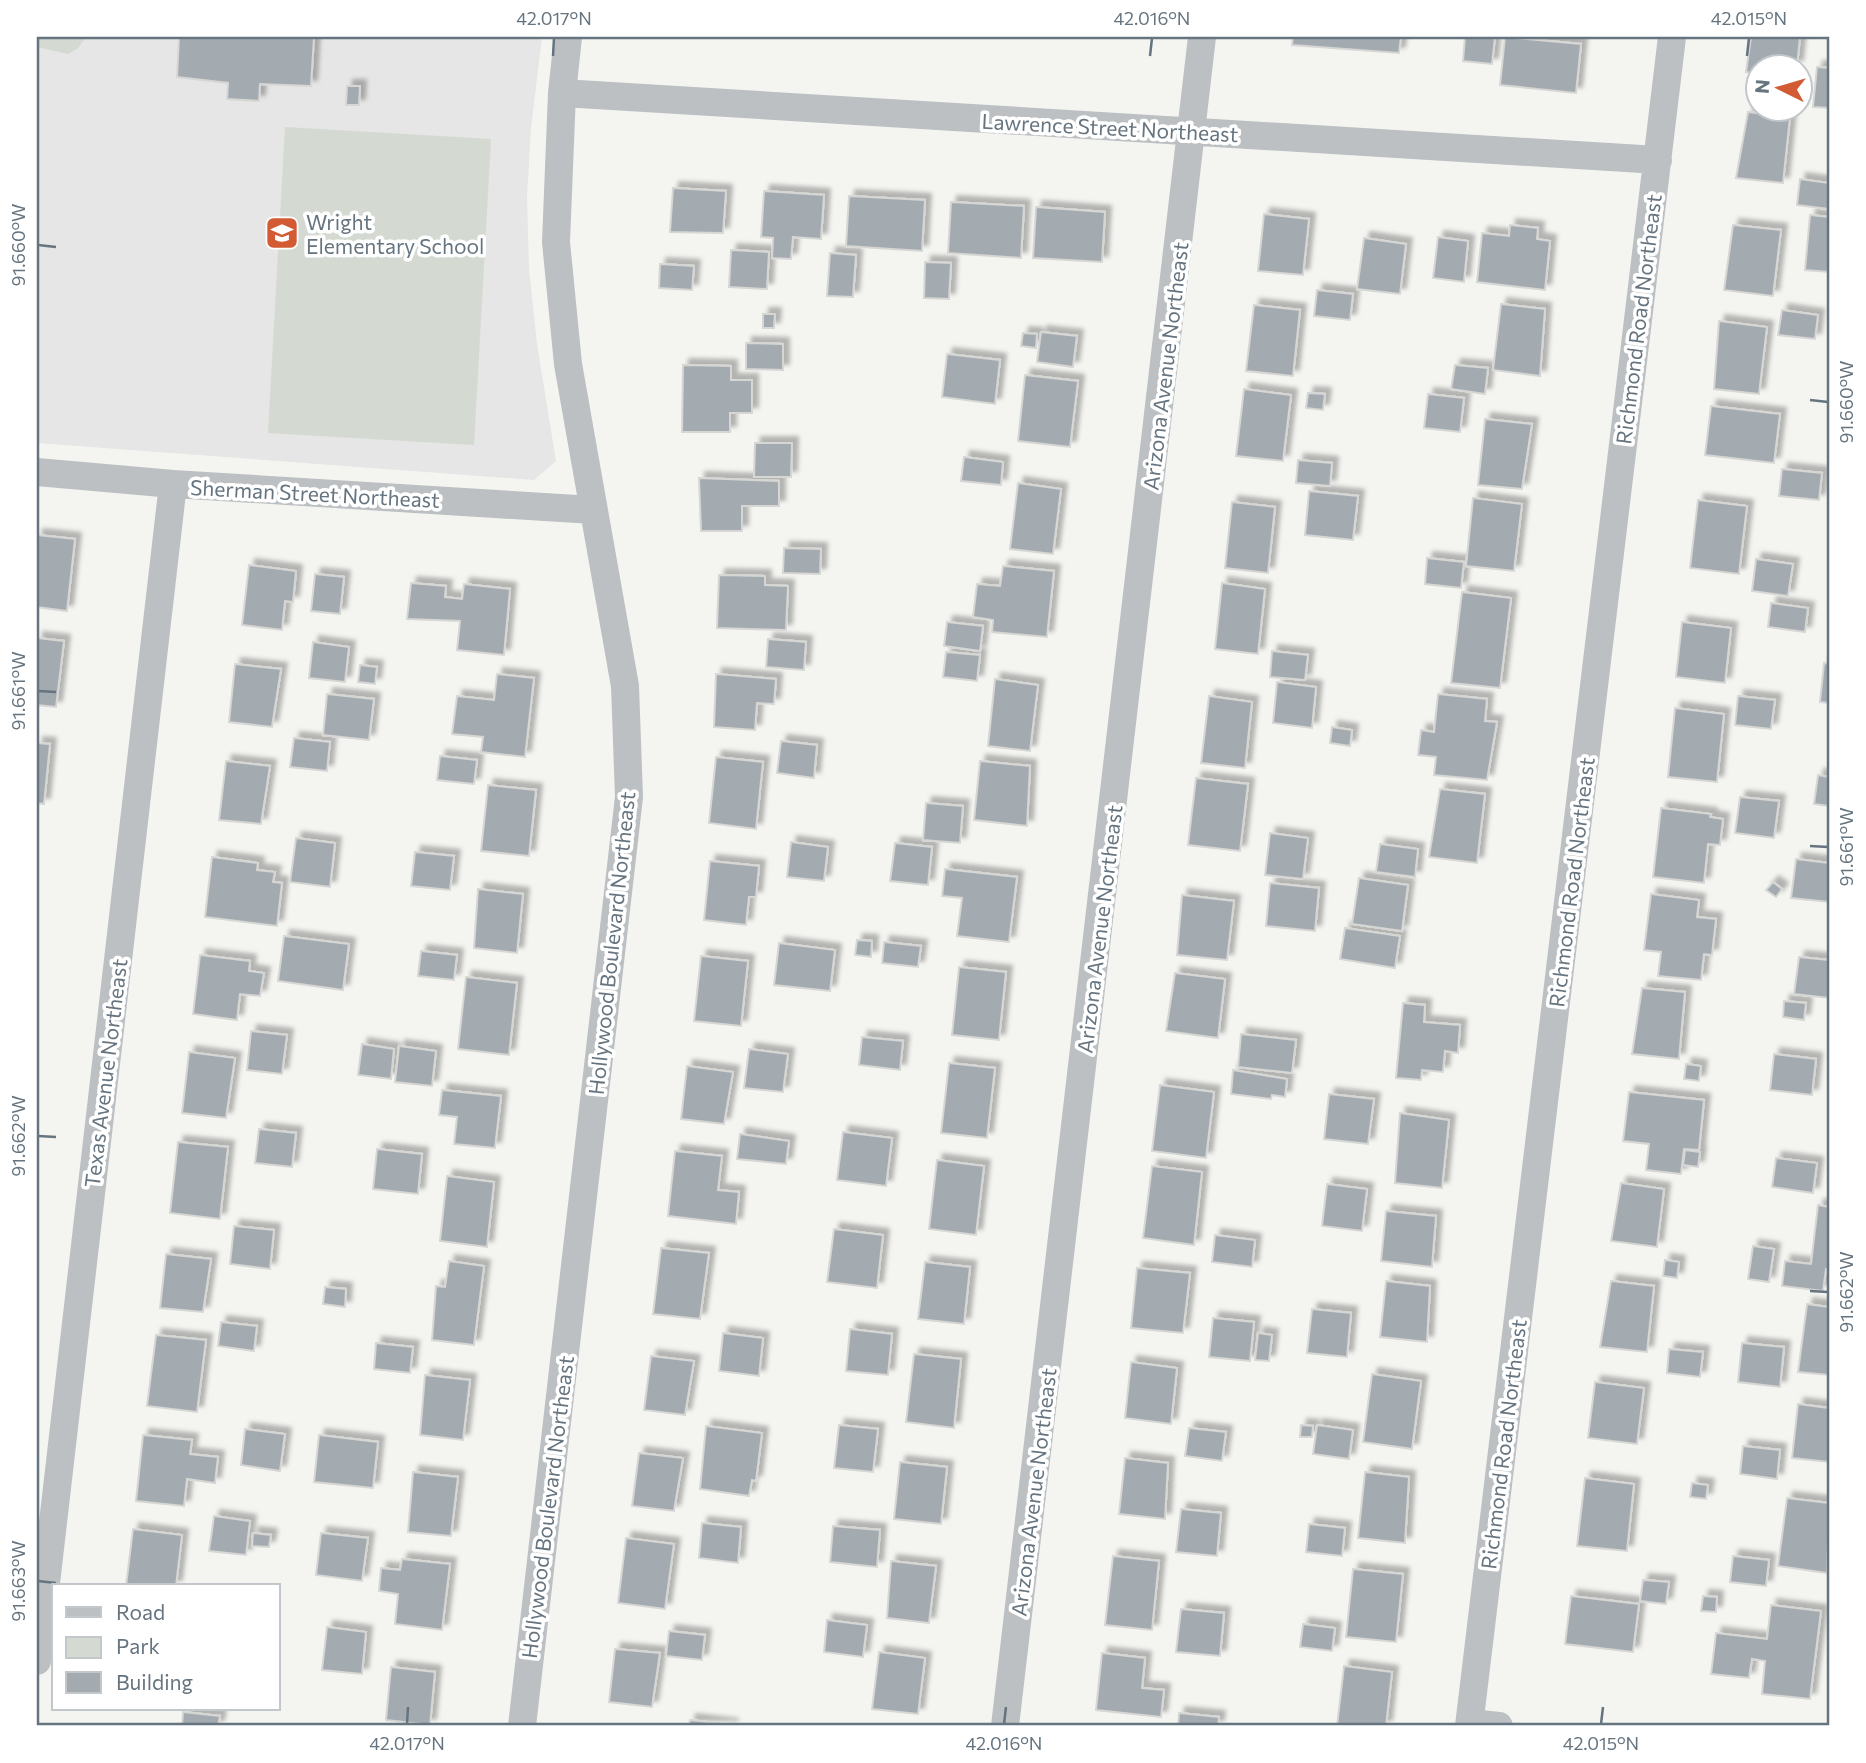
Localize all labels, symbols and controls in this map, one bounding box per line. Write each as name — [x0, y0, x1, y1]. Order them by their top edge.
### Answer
text: 42.017°N — [516, 7, 592, 29]
text: 42.016°N — [1114, 7, 1190, 29]
text: 42.015°N — [1711, 7, 1787, 29]
north arrow — [1744, 52, 1814, 122]
text: N — [1749, 78, 1774, 95]
street label: Lawrence Street Northeast — [981, 108, 1239, 146]
street label: Richmond Road Northeast — [1610, 193, 1666, 445]
text: 91.660°W — [7, 204, 29, 286]
place label: Wright Elementary School — [306, 209, 484, 258]
school or university icon: Wright Elementary School — [263, 214, 301, 252]
street label: Arizona Avenue Northeast — [1137, 240, 1193, 492]
text: 91.660°W — [1835, 361, 1857, 443]
street label: Sherman Street Northeast — [189, 474, 441, 512]
text: 91.661°W — [7, 651, 29, 731]
street label: Richmond Road Northeast — [1543, 756, 1599, 1008]
street label: Hollywood Boulevard Northeast — [583, 790, 639, 1096]
street label: Arizona Avenue Northeast — [1071, 803, 1127, 1055]
text: 91.661°W — [1835, 807, 1857, 887]
street label: Texas Avenue Northeast — [79, 957, 131, 1189]
text: 91.662°W — [7, 1095, 29, 1177]
text: 91.662°W — [1835, 1251, 1857, 1333]
street label: Richmond Road Northeast — [1475, 1318, 1531, 1570]
street label: Hollywood Boulevard Northeast — [516, 1354, 578, 1660]
street label: Arizona Avenue Northeast — [1005, 1366, 1061, 1618]
text: 91.663°W — [7, 1540, 29, 1622]
legend — [52, 1584, 280, 1710]
text: Road — [116, 1599, 165, 1624]
text: Park — [116, 1633, 160, 1658]
text: Building — [116, 1669, 193, 1694]
text: 42.017°N — [369, 1732, 445, 1754]
text: 42.016°N — [966, 1732, 1042, 1754]
text: 42.015°N — [1563, 1732, 1639, 1754]

